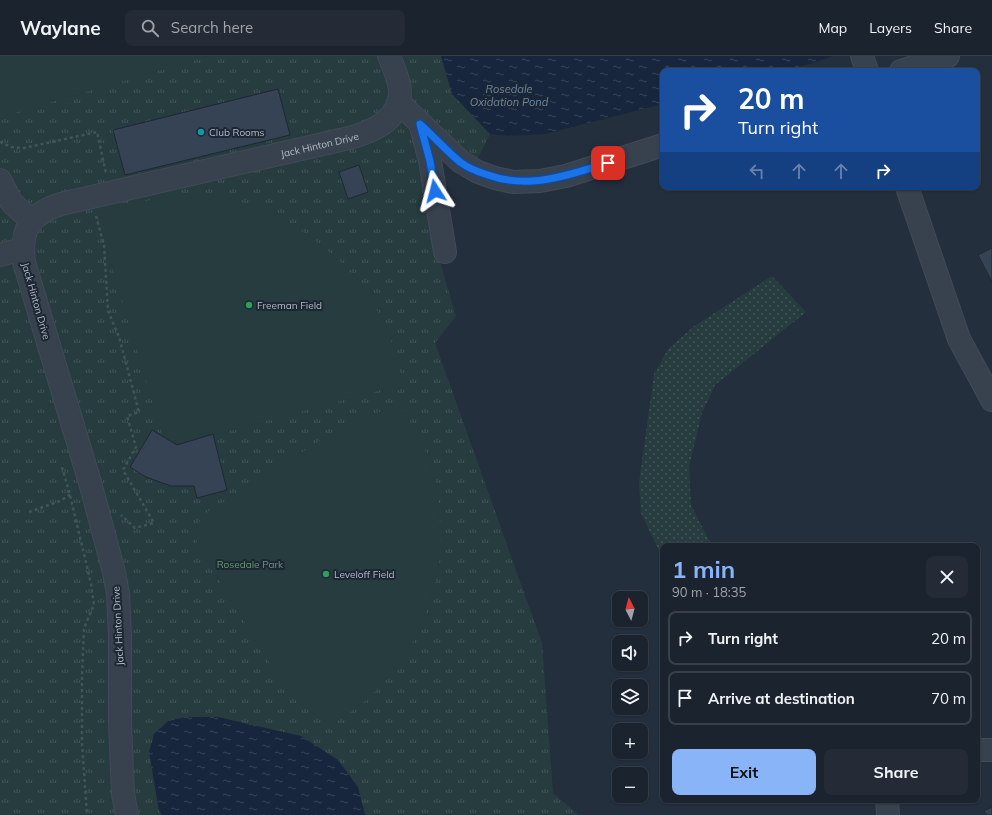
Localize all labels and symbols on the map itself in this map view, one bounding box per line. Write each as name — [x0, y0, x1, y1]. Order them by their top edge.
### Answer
water label: Rosedale Oxidation Pond — [470, 82, 549, 109]
place label: Club Rooms — [209, 126, 265, 139]
marker: Club Rooms — [196, 127, 206, 137]
street label: Jack Hinton Drive — [279, 129, 360, 160]
pin — [591, 146, 625, 180]
position arrow — [414, 170, 456, 212]
street label: Jack Hinton Drive — [19, 261, 53, 341]
place label: Freeman Field — [257, 299, 322, 312]
marker: Freeman Field — [244, 300, 254, 310]
park label: Rosedale Park — [217, 558, 284, 571]
place label: Leveloff Field — [334, 568, 395, 581]
marker: Leveloff Field — [321, 569, 331, 579]
street label: Jack Hinton Drive — [109, 586, 127, 666]
north arrow — [612, 591, 648, 627]

